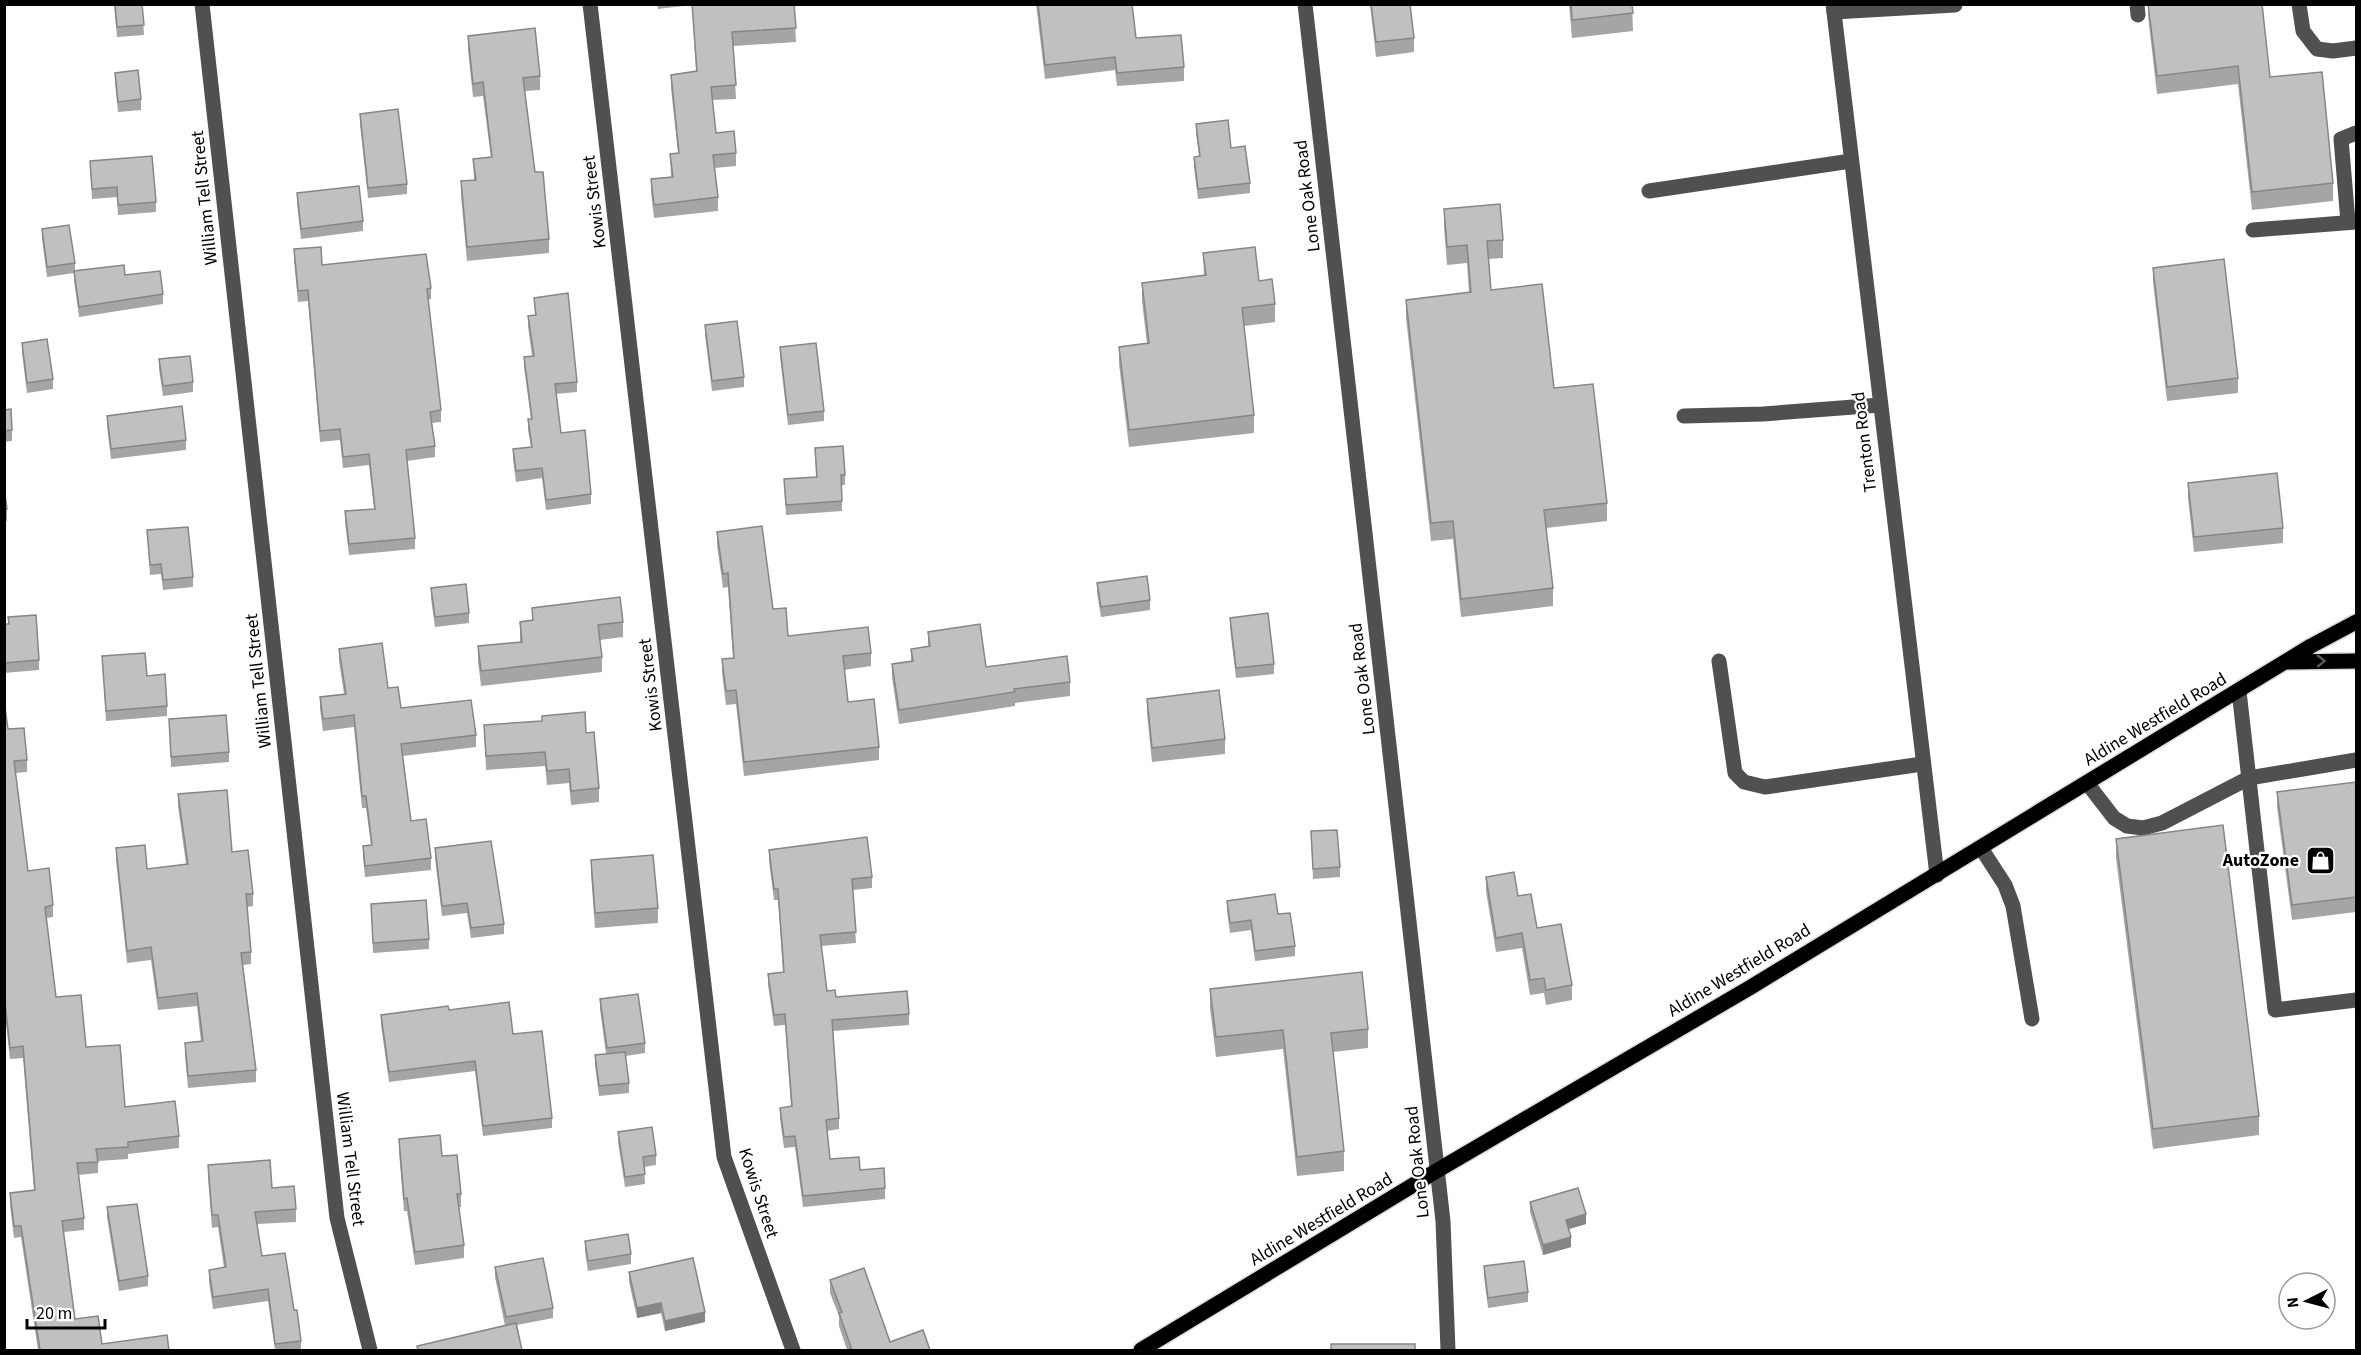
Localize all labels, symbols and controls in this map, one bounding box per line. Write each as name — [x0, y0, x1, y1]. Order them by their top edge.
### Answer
street label: William Tell Street — [185, 129, 224, 266]
street label: Lone Oak Road — [1288, 138, 1327, 253]
street label: Kowis Street — [576, 154, 613, 250]
street label: Trenton Road — [1846, 390, 1883, 494]
street label: William Tell Street — [239, 612, 278, 749]
street label: Lone Oak Road — [1343, 621, 1382, 736]
street label: Kowis Street — [632, 637, 669, 733]
one-way arrow — [2317, 655, 2326, 667]
street label: Aldine Westfield Road — [2079, 667, 2231, 772]
shop icon: AutoZone — [2304, 844, 2336, 876]
place label: AutoZone — [2222, 848, 2299, 873]
street label: Aldine Westfield Road — [1663, 918, 1815, 1023]
street label: William Tell Street — [330, 1091, 371, 1228]
street label: Lone Oak Road — [1399, 1105, 1436, 1219]
street label: Kowis Street — [732, 1145, 785, 1242]
street label: Aldine Westfield Road — [1245, 1167, 1397, 1272]
north arrow — [2277, 1271, 2337, 1331]
scale bar — [27, 1292, 105, 1330]
text: N — [2282, 1296, 2305, 1309]
text: 20 m — [36, 1301, 72, 1326]

